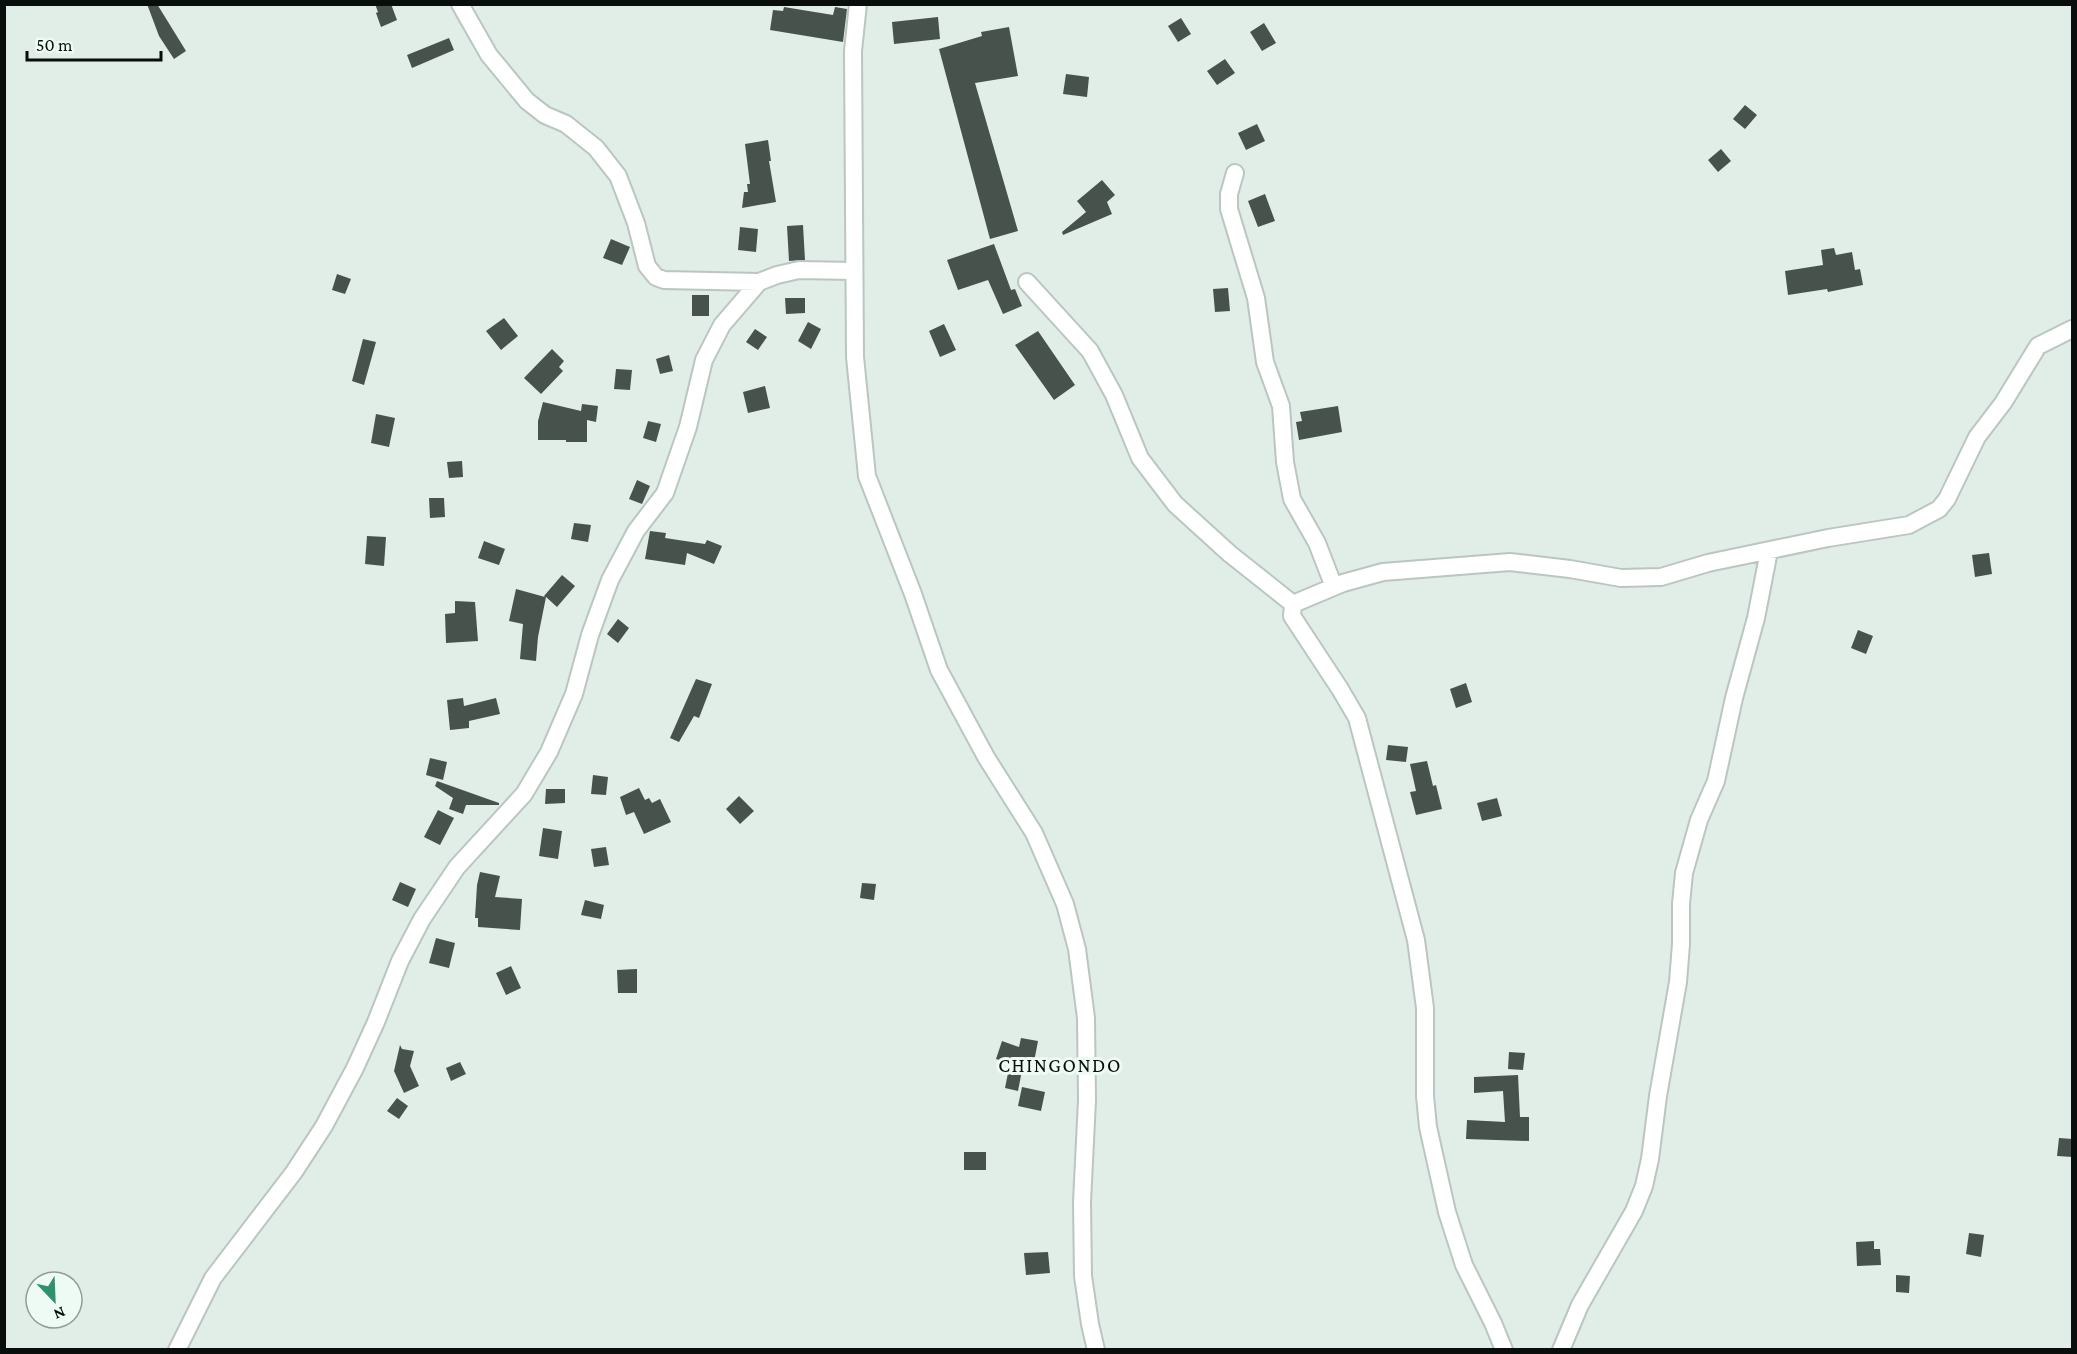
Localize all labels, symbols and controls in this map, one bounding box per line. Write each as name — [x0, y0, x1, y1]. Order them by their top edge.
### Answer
scale bar — [27, 24, 160, 62]
text: 50 m — [36, 35, 73, 55]
district label: CHINGONDO — [998, 1054, 1122, 1076]
north arrow — [24, 1270, 84, 1330]
text: N — [51, 1303, 68, 1323]

